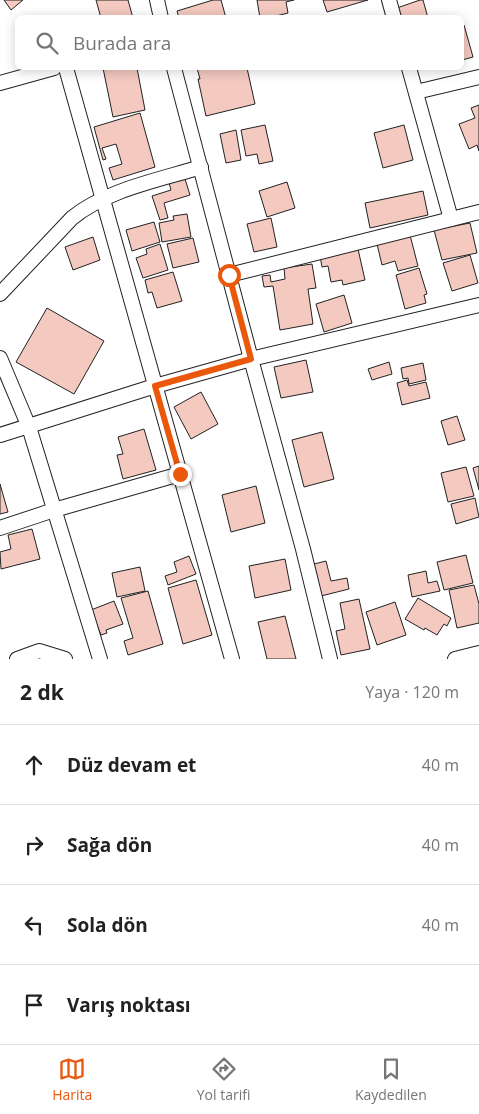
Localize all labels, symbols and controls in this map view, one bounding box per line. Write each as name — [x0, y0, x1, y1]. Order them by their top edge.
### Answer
search box — [15, 15, 464, 70]
icon: search — [33, 29, 61, 57]
text: Burada ara — [73, 30, 171, 56]
route start — [218, 264, 241, 287]
route end — [169, 463, 192, 486]
text: 2 dk — [20, 678, 64, 706]
text: Yaya · 120 m — [365, 681, 459, 703]
icon: ahead — [20, 751, 48, 779]
text: Düz devam et — [67, 752, 196, 778]
text: 40 m — [422, 754, 459, 776]
icon: right — [20, 831, 48, 859]
text: Sağa dön — [67, 832, 152, 858]
text: 40 m — [422, 834, 459, 856]
icon: left — [20, 911, 48, 939]
text: Sola dön — [67, 912, 148, 938]
text: 40 m — [422, 914, 459, 936]
icon: arrive — [20, 991, 48, 1019]
text: Varış noktası — [67, 992, 191, 1018]
tab: Harita — [52, 1055, 92, 1104]
tab: Yol tarifi — [197, 1055, 250, 1104]
tab: Kaydedilen — [355, 1055, 427, 1104]

